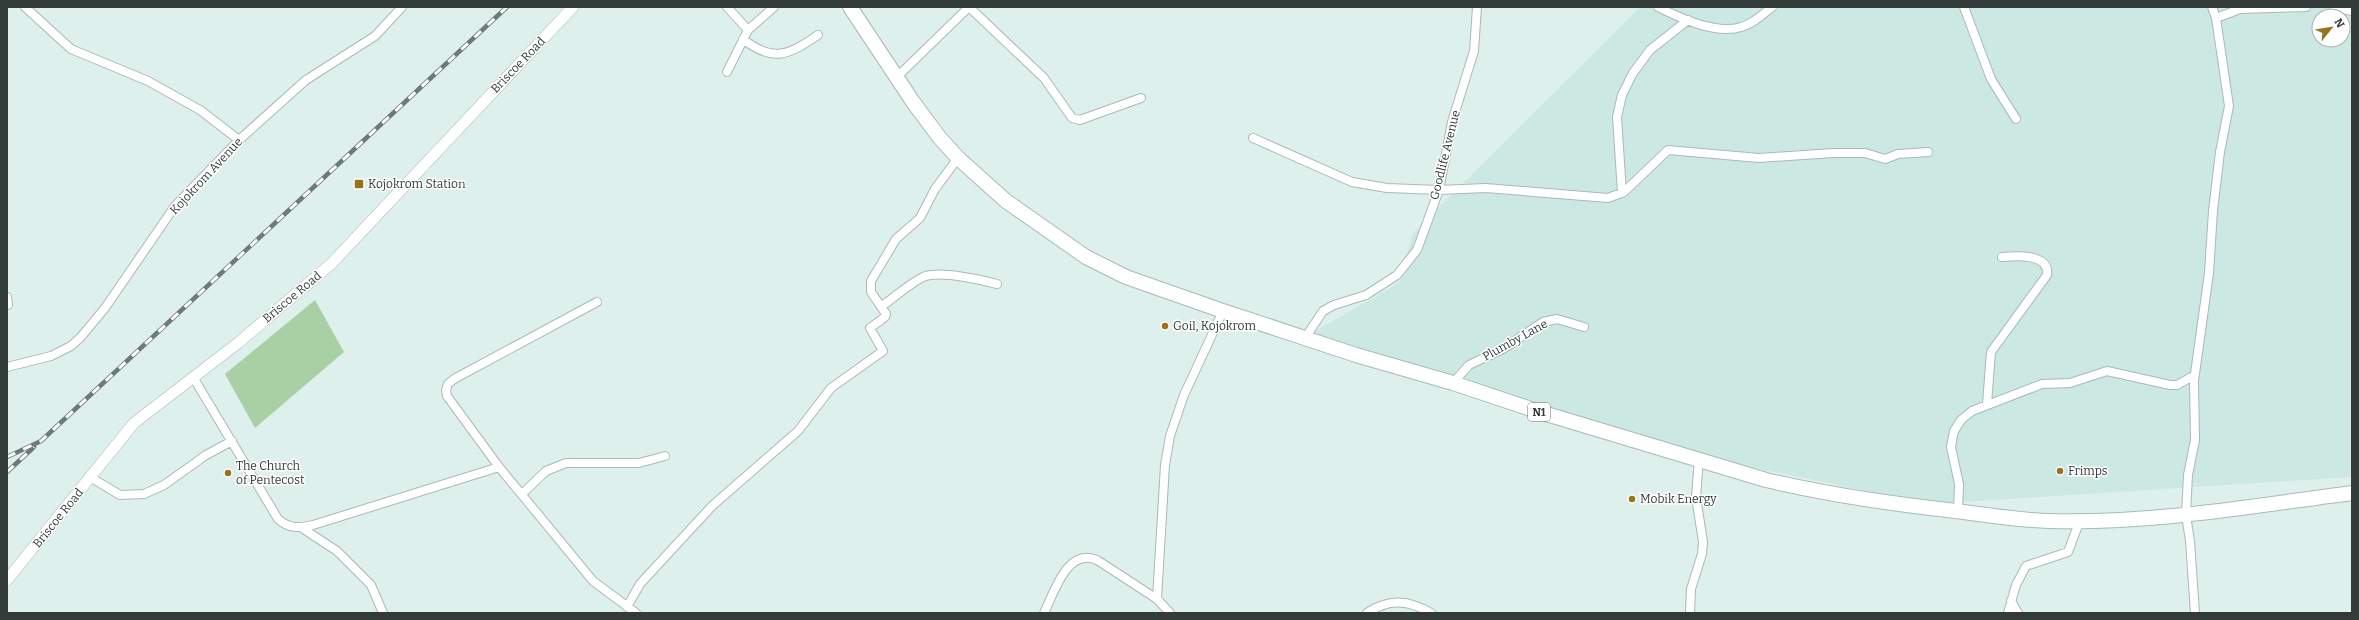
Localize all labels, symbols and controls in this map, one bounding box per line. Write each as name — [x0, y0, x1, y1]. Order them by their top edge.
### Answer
north arrow — [2311, 8, 2351, 48]
text: N — [2331, 16, 2347, 31]
street label: Briscoe Road — [488, 34, 548, 96]
street label: Goodlife Avenue — [1427, 109, 1463, 201]
street label: Kojokrom Avenue — [167, 135, 245, 217]
place label: Kojokrom Station — [368, 177, 466, 191]
marker: Kojokrom Station — [353, 178, 365, 190]
street label: Briscoe Road — [260, 269, 324, 325]
street label: Plumby Lane — [1480, 316, 1550, 364]
place label: Goil, Kojokrom — [1173, 319, 1256, 333]
marker: Goil, Kojokrom — [1160, 321, 1170, 331]
road number: N1 — [1528, 403, 1550, 421]
place label: The Church of Pentecost — [236, 459, 305, 487]
place label: Frimps — [2068, 464, 2108, 478]
marker: Frimps — [2055, 466, 2065, 476]
marker: The Church of Pentecost — [223, 468, 233, 478]
street label: Briscoe Road — [30, 486, 86, 550]
place label: Mobik Energy — [1640, 492, 1717, 506]
marker: Mobik Energy — [1627, 494, 1637, 504]

